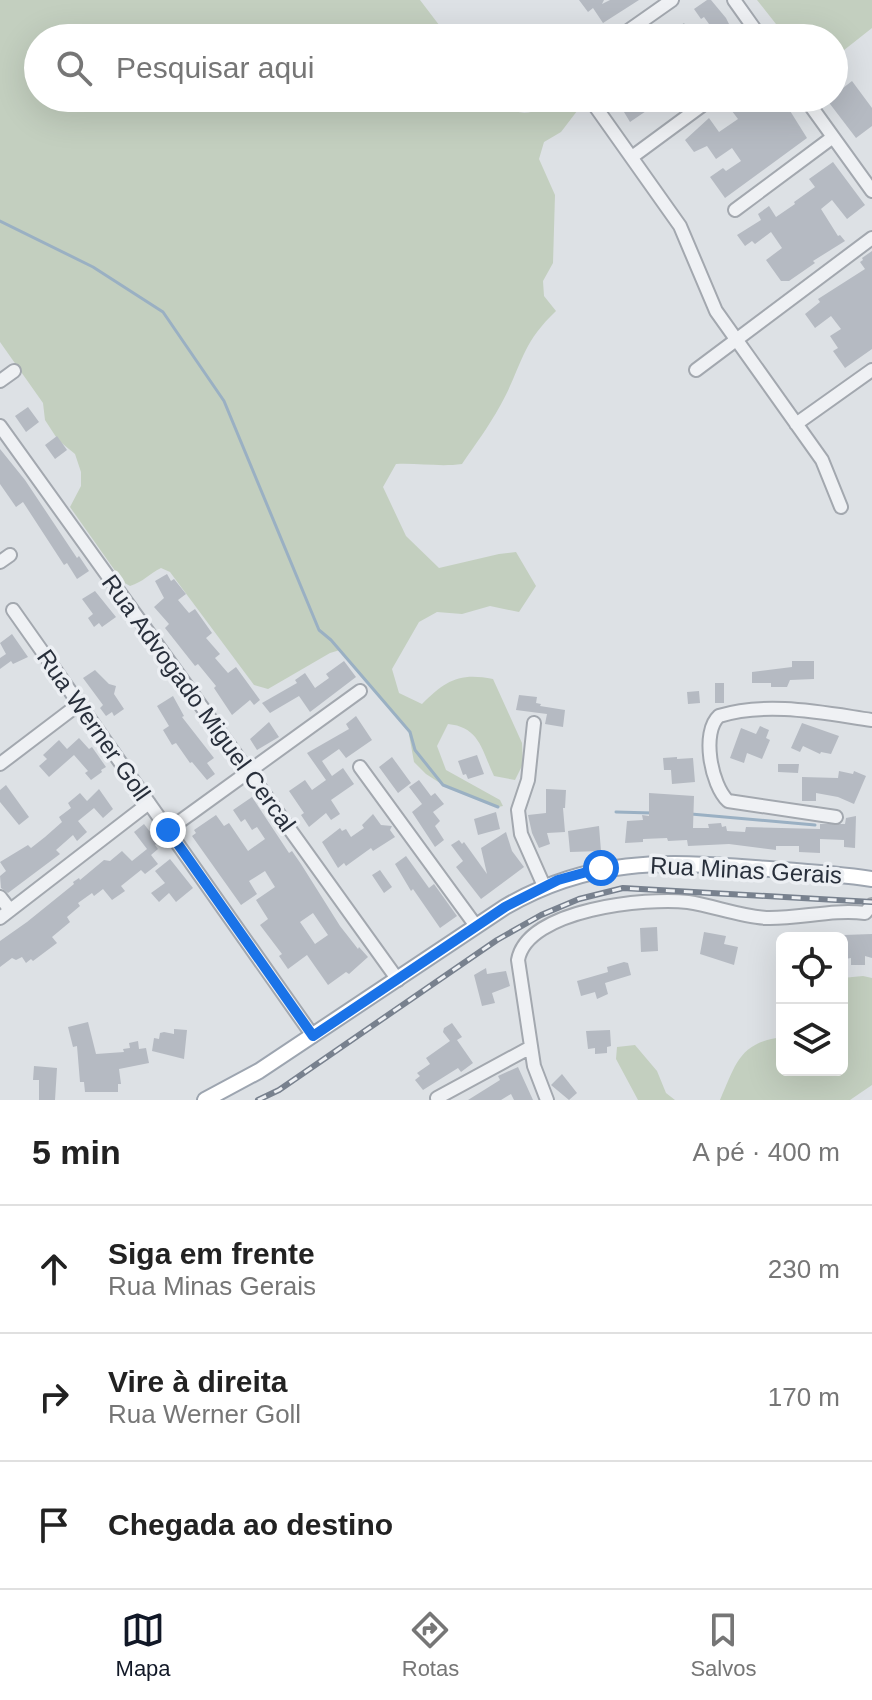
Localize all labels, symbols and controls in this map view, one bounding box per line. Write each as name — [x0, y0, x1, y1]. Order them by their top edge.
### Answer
search box — [24, 24, 848, 112]
icon: search — [52, 46, 96, 90]
text: Pesquisar aqui — [116, 51, 314, 84]
street label: Rua Advogado Miguel Cercal — [97, 569, 301, 837]
street label: Rua Werner Goll — [32, 644, 156, 806]
route end — [150, 812, 186, 848]
route start — [583, 850, 619, 886]
street label: Rua Minas Gerais — [649, 851, 843, 889]
map controls — [776, 932, 848, 1076]
button: locate — [776, 932, 848, 1004]
button: layers — [776, 1004, 848, 1076]
text: 5 min — [32, 1133, 121, 1171]
text: A pé · 400 m — [693, 1137, 840, 1167]
text: Siga em frente — [108, 1237, 315, 1270]
icon: ahead — [32, 1247, 76, 1291]
text: 230 m — [768, 1254, 840, 1284]
text: Rua Minas Gerais — [108, 1271, 316, 1301]
text: Vire à direita — [108, 1365, 288, 1398]
icon: right — [32, 1375, 76, 1419]
text: 170 m — [768, 1382, 840, 1412]
text: Rua Werner Goll — [108, 1399, 301, 1429]
icon: arrive — [32, 1503, 76, 1547]
text: Chegada ao destino — [108, 1508, 393, 1541]
tab: Mapa — [116, 1608, 171, 1682]
tab: Rotas — [402, 1608, 459, 1682]
tab: Salvos — [690, 1608, 756, 1682]

